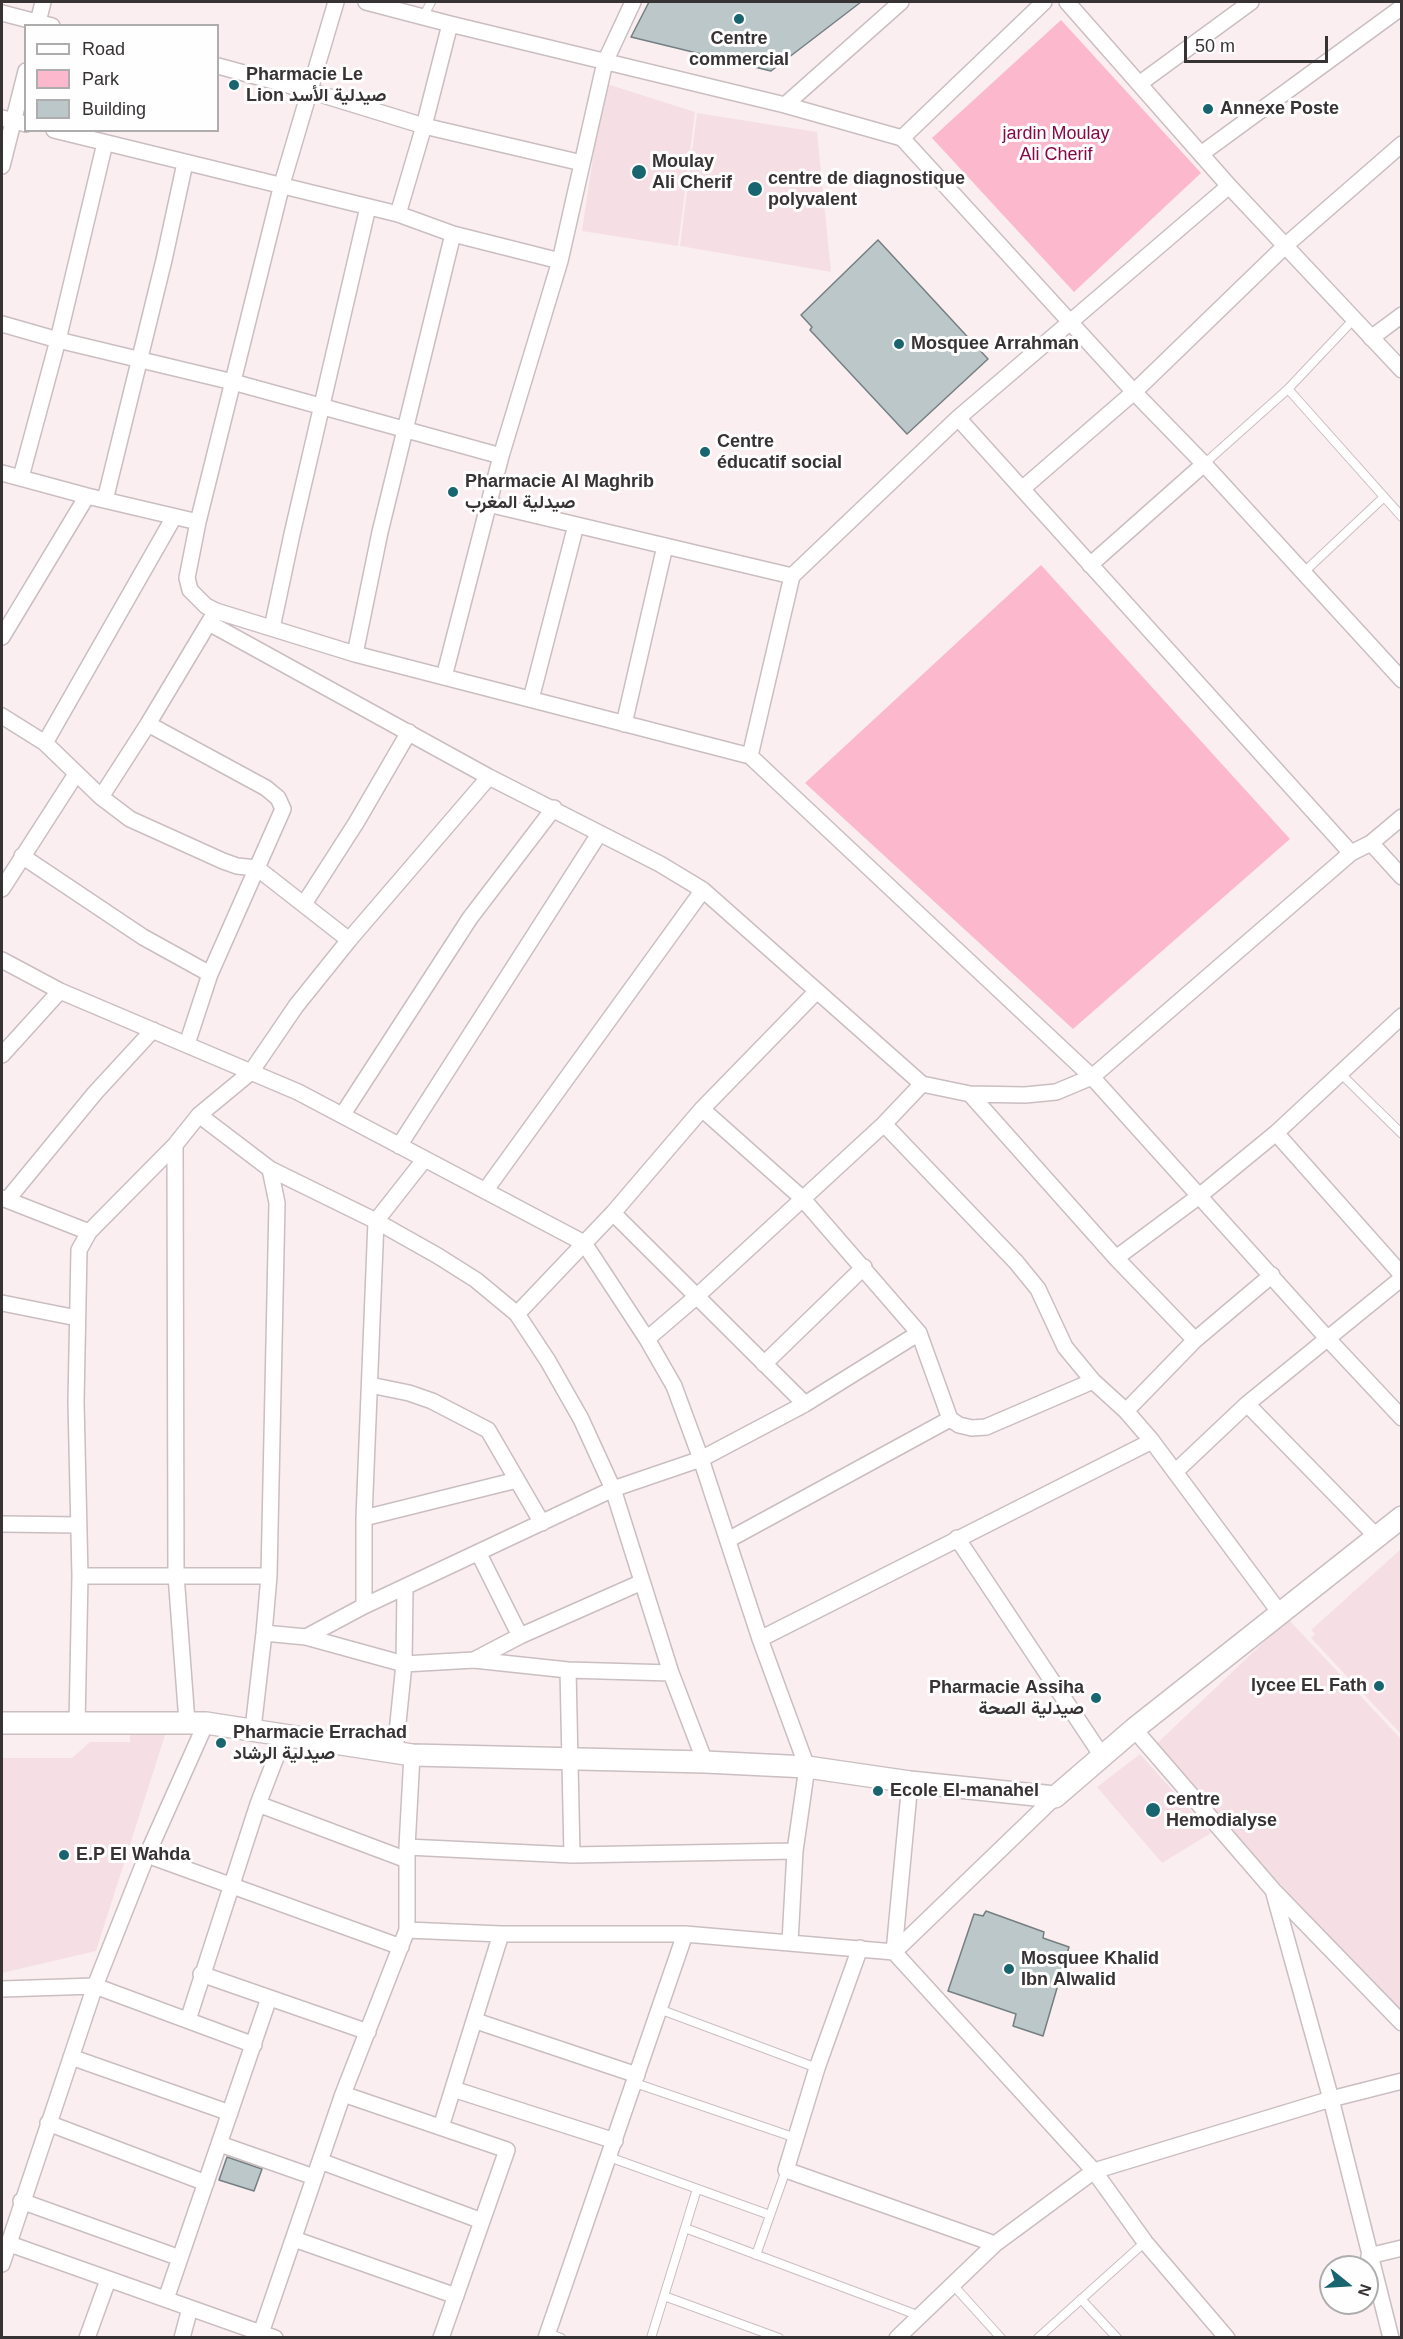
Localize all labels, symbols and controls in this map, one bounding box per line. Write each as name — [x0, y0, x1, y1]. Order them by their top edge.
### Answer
marker: Centre commercial — [732, 12, 746, 26]
legend — [24, 24, 219, 132]
scale bar — [1187, 24, 1331, 62]
place label: Centre commercial — [689, 28, 789, 70]
text: 50 m — [1195, 36, 1235, 56]
text: Road — [82, 39, 125, 59]
place label: Pharmacie Le Lion صيدلية الأسد — [246, 64, 386, 106]
text: Park — [82, 69, 119, 89]
marker: Pharmacie Le Lion صيدلية الأسد — [227, 78, 241, 92]
place label: Annexe Poste — [1220, 98, 1339, 120]
text: Building — [82, 99, 146, 119]
marker: Annexe Poste — [1201, 102, 1215, 116]
park label: jardin Moulay Ali Cherif — [1002, 123, 1110, 166]
place label: Moulay Ali Cherif — [652, 151, 732, 194]
marker: Moulay Ali Cherif — [630, 163, 648, 181]
place label: centre de diagnostique polyvalent — [768, 168, 965, 210]
marker: centre de diagnostique polyvalent — [746, 180, 764, 198]
place label: Mosquee Arrahman — [911, 333, 1079, 355]
marker: Mosquee Arrahman — [892, 337, 906, 351]
place label: Centre éducatif social — [717, 431, 842, 474]
marker: Centre éducatif social — [698, 445, 712, 459]
place label: Pharmacie Al Maghrib صيدلية المغرب — [465, 471, 654, 514]
marker: Pharmacie Al Maghrib صيدلية المغرب — [446, 485, 460, 499]
place label: lycee EL Fath — [1251, 1675, 1367, 1697]
place label: Pharmacie Assiha صيدلية الصحة — [929, 1677, 1084, 1720]
marker: lycee EL Fath — [1372, 1679, 1386, 1693]
marker: Pharmacie Assiha صيدلية الصحة — [1089, 1691, 1103, 1705]
place label: Pharmacie Errachad صيدلية الرشاد — [233, 1722, 407, 1764]
marker: Pharmacie Errachad صيدلية الرشاد — [214, 1736, 228, 1750]
place label: Ecole El-manahel — [890, 1780, 1039, 1802]
marker: Ecole El-manahel — [871, 1784, 885, 1798]
place label: centre Hemodialyse — [1166, 1789, 1277, 1832]
marker: centre Hemodialyse — [1144, 1801, 1162, 1819]
place label: E.P El Wahda — [76, 1844, 190, 1866]
marker: E.P El Wahda — [57, 1848, 71, 1862]
place label: Mosquee Khalid Ibn Alwalid — [1021, 1948, 1159, 1990]
marker: Mosquee Khalid Ibn Alwalid — [1002, 1962, 1016, 1976]
north arrow — [1319, 2255, 1379, 2315]
text: N — [1355, 2282, 1375, 2298]

